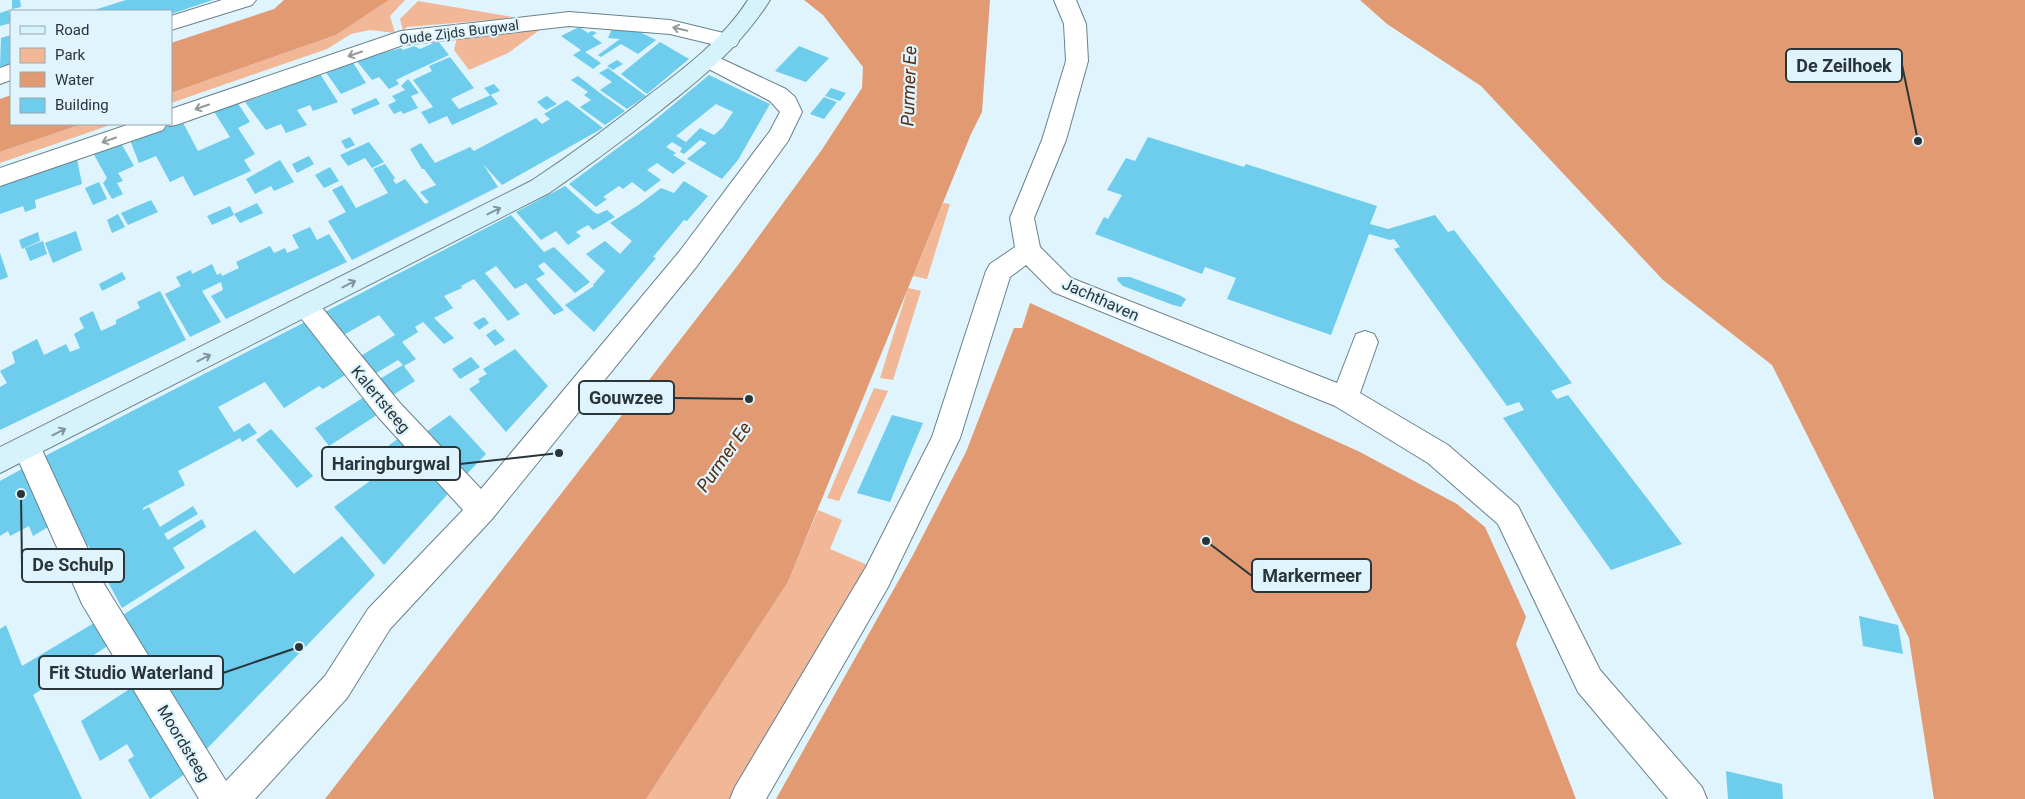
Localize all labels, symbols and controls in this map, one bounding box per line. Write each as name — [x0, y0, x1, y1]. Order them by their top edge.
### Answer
legend — [10, 10, 172, 125]
street label: Oude Zijds Burgwal — [398, 17, 520, 47]
text: Road — [55, 21, 89, 39]
one-way arrow — [673, 24, 689, 33]
water label: Purmer Ee — [897, 45, 920, 127]
text: Park — [55, 46, 86, 64]
callout: De Zeilhoek — [1786, 49, 1902, 82]
one-way arrow — [348, 50, 363, 59]
text: De Zeilhoek — [1796, 55, 1892, 76]
text: Water — [55, 71, 94, 89]
text: Building — [55, 96, 109, 114]
one-way arrow — [194, 103, 210, 113]
one-way arrow — [102, 136, 117, 145]
one-way arrow — [486, 205, 501, 215]
street label: Jachthaven — [1059, 274, 1142, 325]
one-way arrow — [341, 279, 356, 288]
one-way arrow — [196, 353, 211, 362]
street label: Kalertsteeg — [347, 362, 414, 437]
callout: Gouwzee — [579, 381, 674, 414]
text: Gouwzee — [589, 387, 663, 408]
water label: Purmer Ee — [692, 418, 755, 496]
one-way arrow — [51, 427, 66, 436]
callout: Haringburgwal — [322, 447, 460, 480]
text: Haringburgwal — [332, 453, 450, 474]
callout: De Schulp — [22, 549, 124, 582]
text: De Schulp — [32, 554, 114, 575]
callout: Markermeer — [1252, 559, 1371, 592]
text: Markermeer — [1262, 565, 1362, 586]
callout: Fit Studio Waterland — [39, 656, 223, 689]
text: Fit Studio Waterland — [49, 662, 213, 683]
street label: Moordsteeg — [153, 702, 214, 785]

